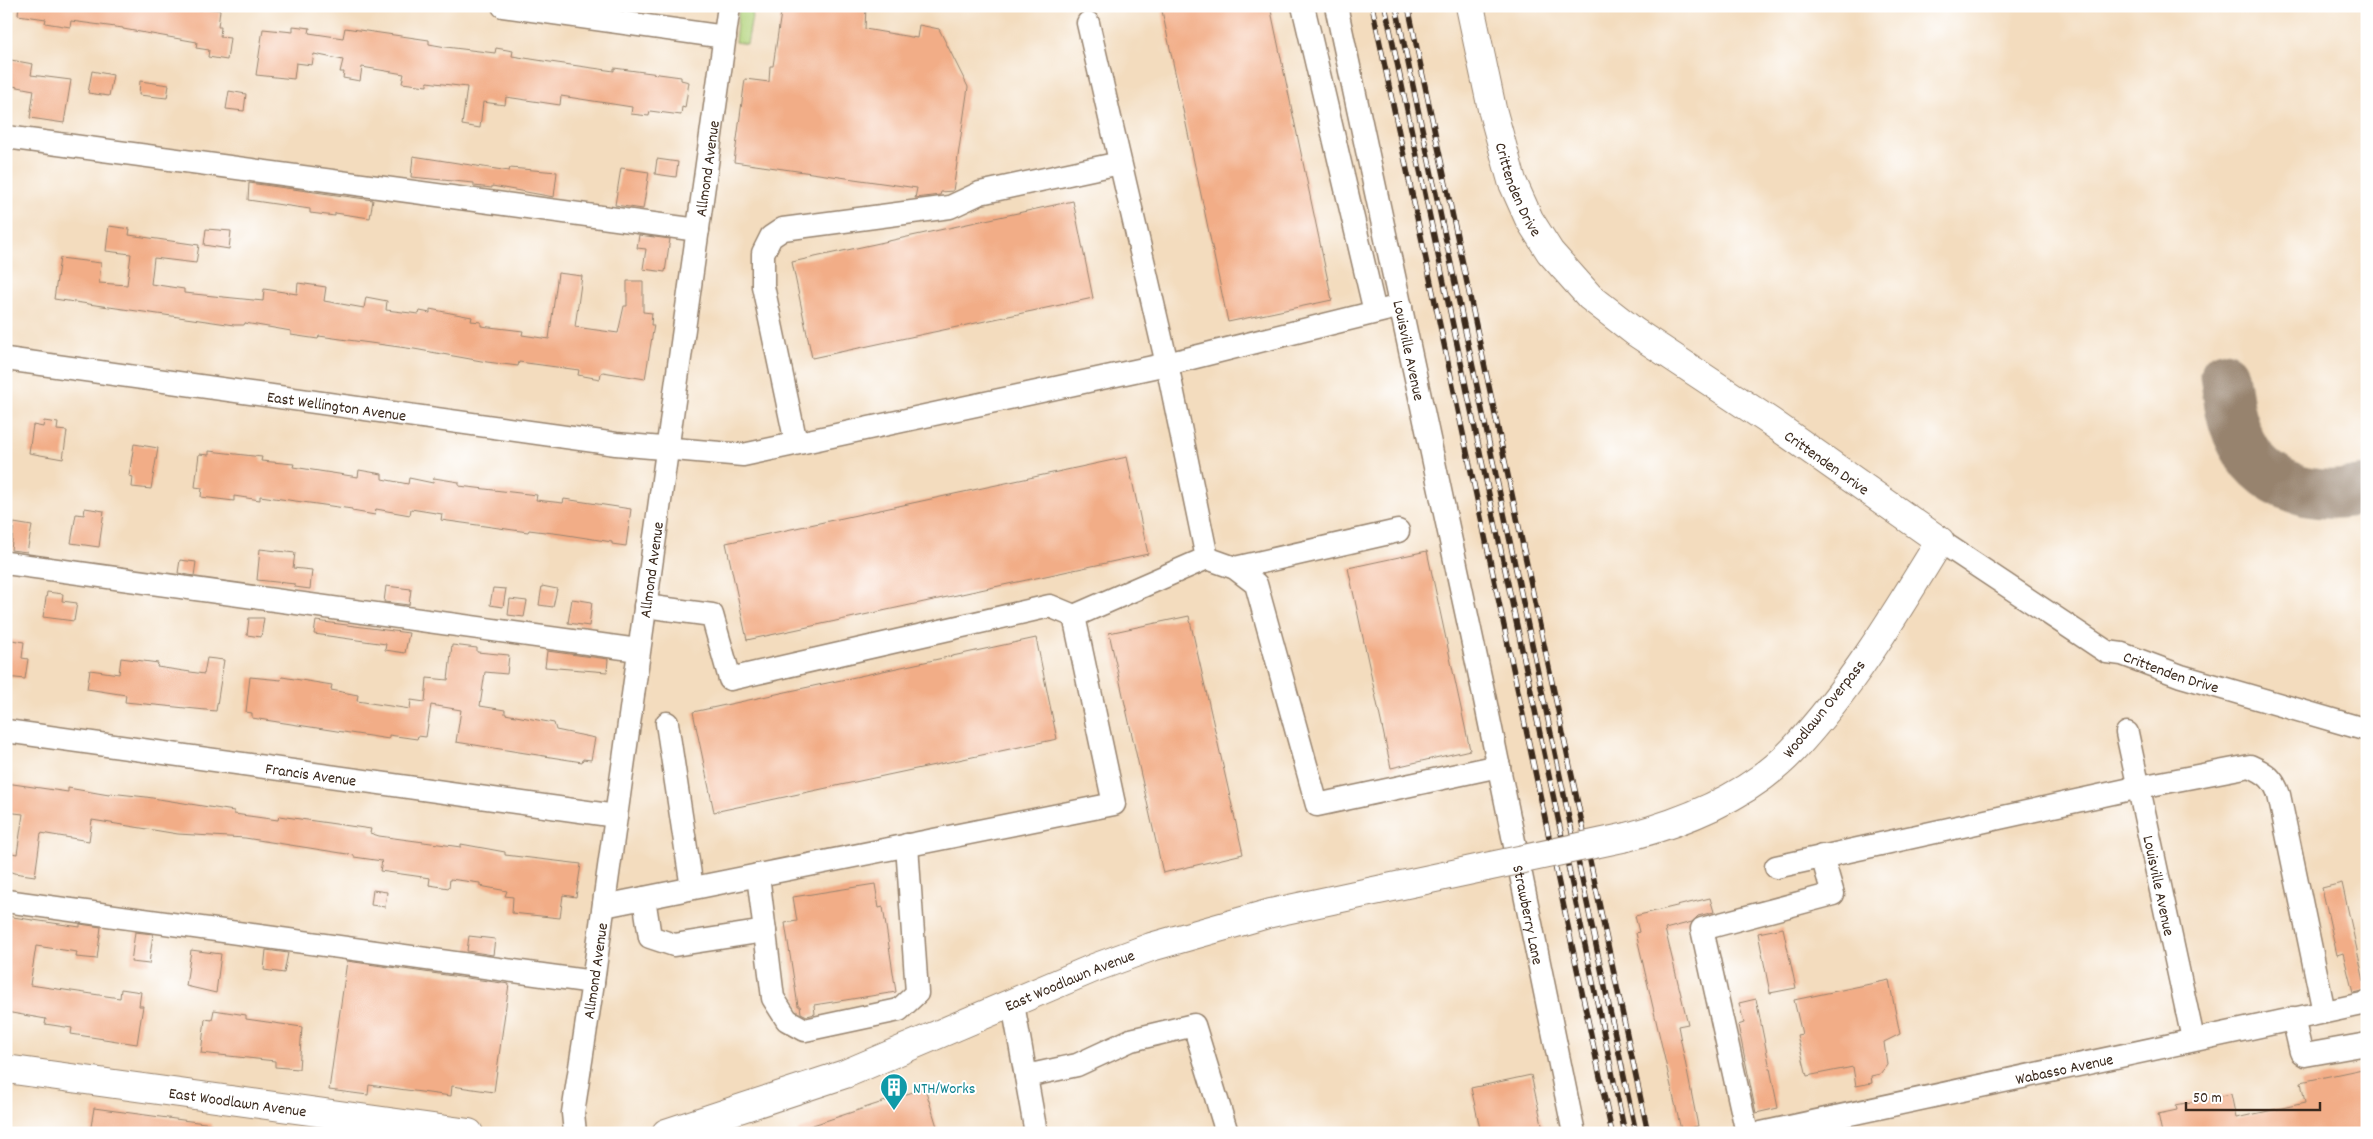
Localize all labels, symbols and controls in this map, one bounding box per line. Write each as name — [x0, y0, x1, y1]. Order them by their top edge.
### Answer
street label: Allmond Avenue — [691, 119, 727, 218]
street label: Crittenden Drive — [1488, 140, 1546, 242]
street label: Louisville Avenue — [1386, 298, 1429, 403]
street label: East Wellington Avenue — [265, 387, 408, 429]
street label: Crittenden Drive — [1779, 426, 1873, 502]
street label: Allmond Avenue — [635, 520, 671, 620]
street label: Crittenden Drive — [2120, 646, 2221, 700]
street label: Woodlawn Overpass — [1778, 655, 1872, 764]
street label: Francis Avenue — [264, 758, 358, 794]
street label: Louisville Avenue — [2135, 834, 2179, 938]
street label: Strawberry Lane — [1505, 863, 1548, 967]
street label: Allmond Avenue — [579, 921, 615, 1021]
street label: East Woodlawn Avenue — [1002, 945, 1138, 1019]
street label: Wabasso Avenue — [2014, 1049, 2116, 1092]
building icon: NTH/Works — [879, 1072, 909, 1111]
place label: NTH/Works — [913, 1078, 976, 1101]
scale bar — [2186, 1079, 2319, 1111]
street label: East Woodlawn Avenue — [167, 1083, 308, 1124]
text: 50 m — [2193, 1088, 2222, 1110]

